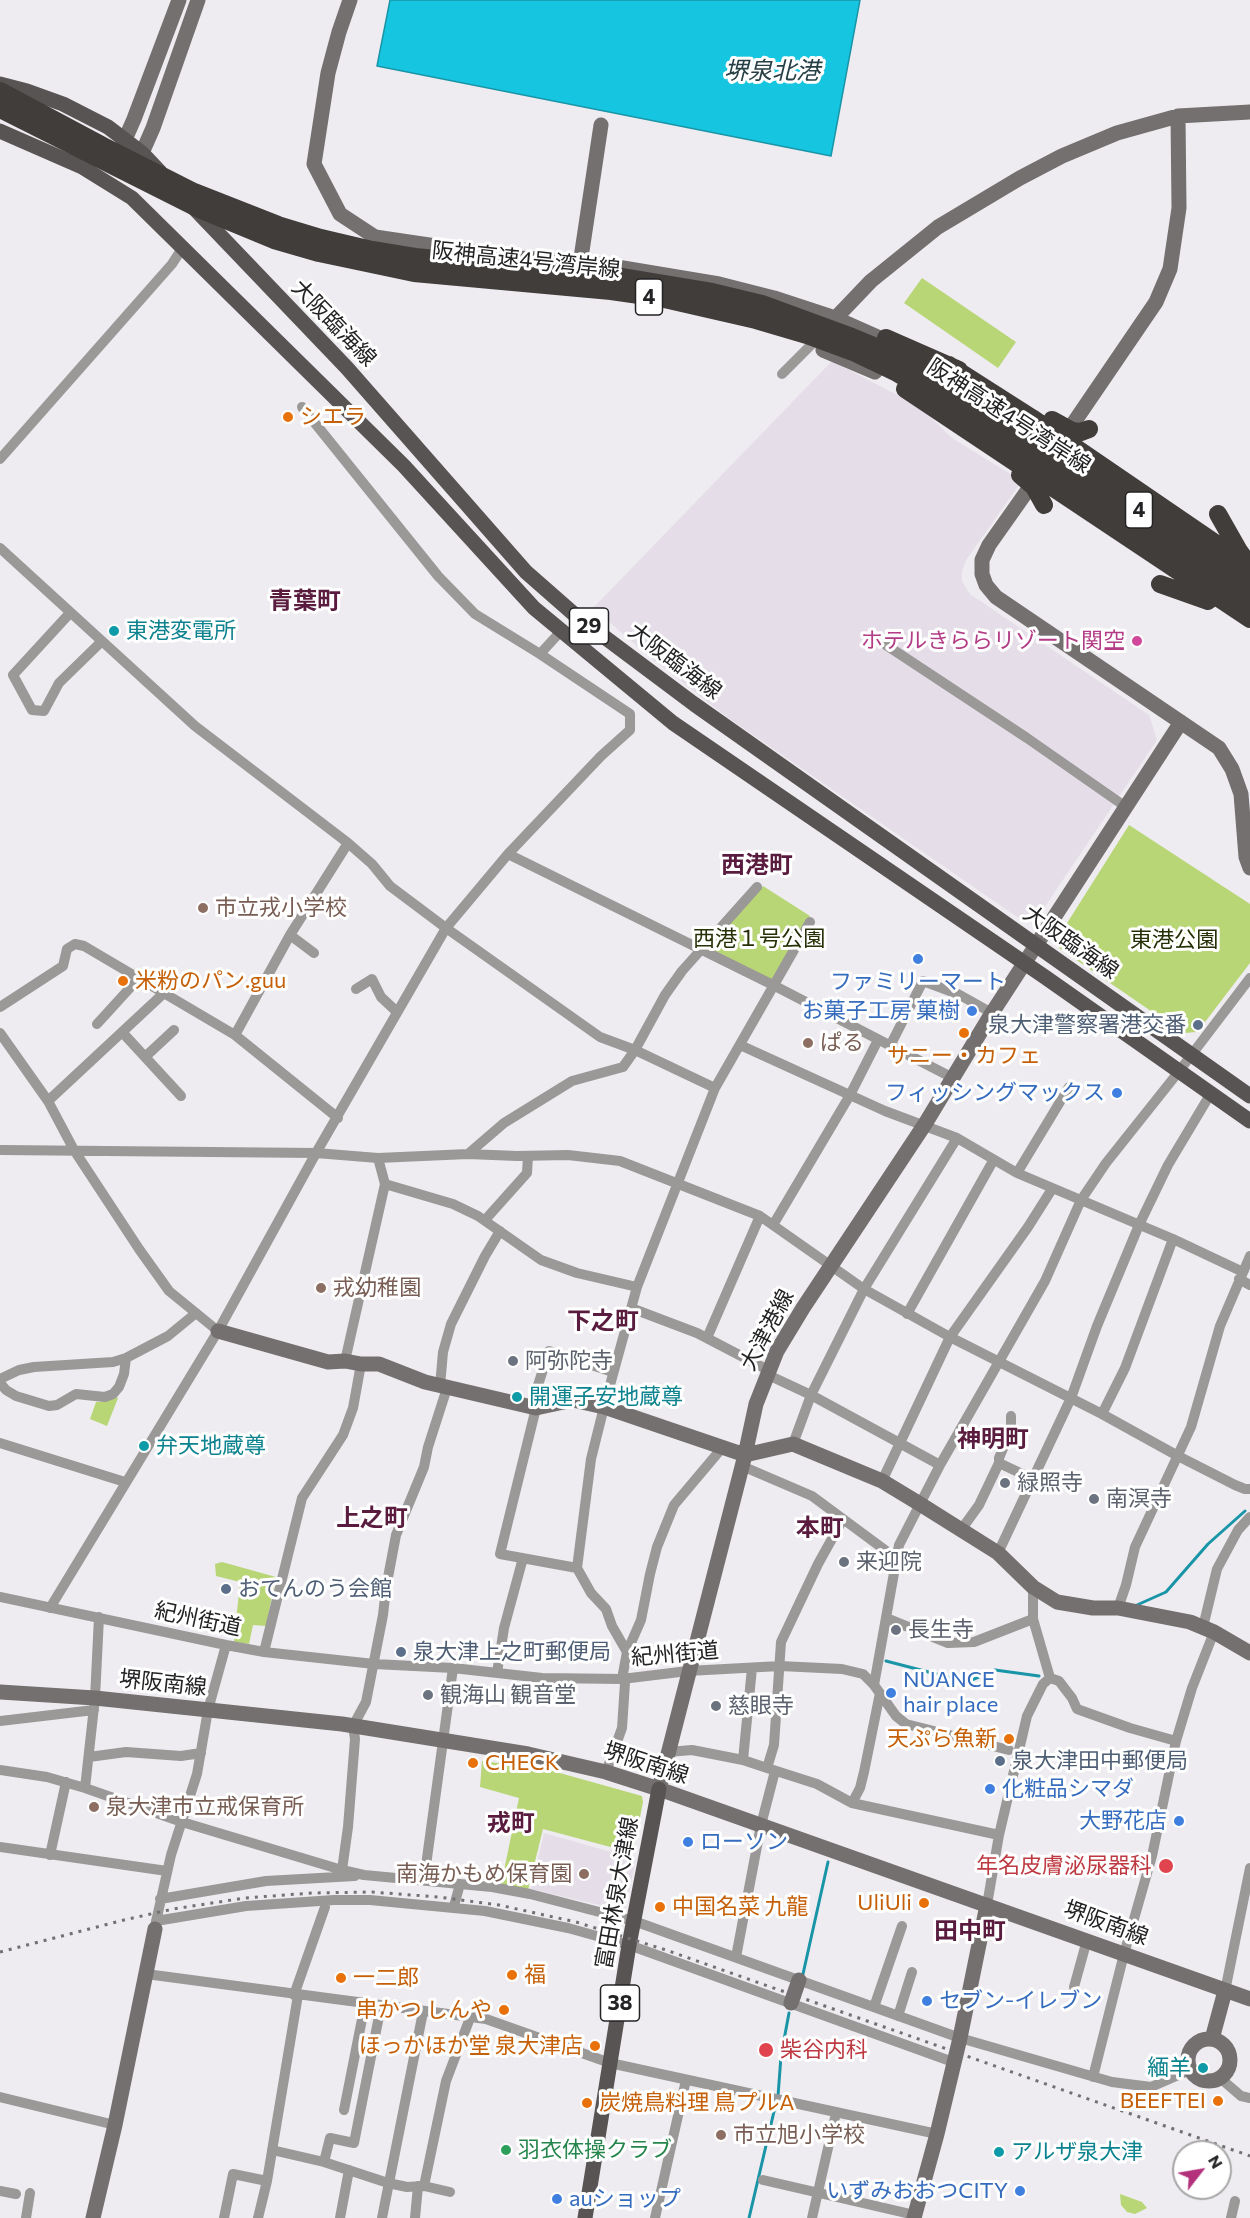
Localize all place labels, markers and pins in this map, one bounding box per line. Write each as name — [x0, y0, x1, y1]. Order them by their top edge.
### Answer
place label: シエラ — [300, 404, 366, 430]
marker: シエラ — [281, 410, 295, 424]
place label: 東港変電所 — [126, 618, 236, 644]
marker: 東港変電所 — [107, 624, 121, 638]
place label: ホテルきららリゾート関空 — [861, 628, 1125, 654]
marker: ホテルきららリゾート関空 — [1130, 634, 1144, 648]
place label: 市立戎小学校 — [215, 895, 347, 921]
marker: 市立戎小学校 — [196, 901, 210, 915]
marker: ファミリーマート — [911, 952, 925, 966]
place label: 米粉のパン.guu — [135, 968, 286, 994]
place label: ファミリーマート — [830, 969, 1006, 995]
marker: 米粉のパン.guu — [116, 974, 130, 988]
place label: お菓子工房 菓樹 — [802, 998, 960, 1024]
marker: お菓子工房 菓樹 — [965, 1004, 979, 1018]
place label: 泉大津警察署港交番 — [988, 1012, 1186, 1038]
marker: 泉大津警察署港交番 — [1191, 1018, 1205, 1032]
marker: サニー・カフェ — [957, 1026, 971, 1040]
place label: ぱる — [820, 1030, 864, 1056]
marker: ぱる — [801, 1036, 815, 1050]
place label: サニー・カフェ — [887, 1043, 1041, 1069]
place label: フィッシングマックス — [885, 1080, 1105, 1106]
marker: フィッシングマックス — [1110, 1086, 1124, 1100]
place label: 戎幼稚園 — [333, 1275, 421, 1301]
marker: 戎幼稚園 — [314, 1281, 328, 1295]
place label: 阿弥陀寺 — [525, 1348, 613, 1374]
marker: 阿弥陀寺 — [506, 1354, 520, 1368]
place label: 開運子安地蔵尊 — [529, 1384, 683, 1410]
marker: 開運子安地蔵尊 — [510, 1390, 524, 1404]
place label: 弁天地蔵尊 — [156, 1433, 266, 1459]
marker: 弁天地蔵尊 — [137, 1439, 151, 1453]
place label: 緑照寺 — [1017, 1470, 1083, 1496]
marker: 緑照寺 — [998, 1476, 1012, 1490]
place label: 南溟寺 — [1106, 1486, 1172, 1512]
marker: 南溟寺 — [1087, 1492, 1101, 1506]
place label: 来迎院 — [856, 1549, 922, 1575]
marker: 来迎院 — [837, 1555, 851, 1569]
place label: おてんのう会館 — [238, 1576, 392, 1602]
marker: おてんのう会館 — [219, 1582, 233, 1596]
place label: 長生寺 — [908, 1617, 974, 1643]
marker: 長生寺 — [889, 1623, 903, 1637]
place label: 泉大津上之町郵便局 — [413, 1639, 611, 1665]
marker: 泉大津上之町郵便局 — [394, 1645, 408, 1659]
place label: NUANCE hair place — [903, 1667, 998, 1718]
place label: 観海山 観音堂 — [440, 1682, 576, 1708]
marker: NUANCE hair place — [884, 1686, 898, 1700]
marker: 観海山 観音堂 — [421, 1688, 435, 1702]
place label: 慈眼寺 — [728, 1693, 794, 1719]
marker: 慈眼寺 — [709, 1699, 723, 1713]
place label: 天ぷら魚新 — [887, 1726, 997, 1752]
marker: 天ぷら魚新 — [1002, 1732, 1016, 1746]
place label: 泉大津田中郵便局 — [1012, 1748, 1188, 1774]
place label: CHECK — [485, 1750, 559, 1776]
marker: 泉大津田中郵便局 — [993, 1754, 1007, 1768]
marker: CHECK — [466, 1756, 480, 1770]
place label: 化粧品シマダ — [1002, 1776, 1134, 1802]
marker: 化粧品シマダ — [983, 1782, 997, 1796]
place label: 泉大津市立戒保育所 — [106, 1794, 304, 1820]
marker: 泉大津市立戒保育所 — [87, 1800, 101, 1814]
place label: 大野花店 — [1079, 1808, 1167, 1834]
marker: 大野花店 — [1172, 1814, 1186, 1828]
place label: ローソン — [700, 1829, 788, 1855]
marker: ローソン — [681, 1835, 695, 1849]
place label: 年名皮膚泌尿器科 — [976, 1853, 1152, 1879]
marker: 年名皮膚泌尿器科 — [1157, 1857, 1175, 1875]
place label: 南海かもめ保育園 — [396, 1861, 572, 1887]
marker: 南海かもめ保育園 — [577, 1867, 591, 1881]
place label: UliUli — [857, 1890, 912, 1916]
place label: 中国名菜 九龍 — [672, 1894, 808, 1920]
marker: UliUli — [917, 1896, 931, 1910]
marker: 中国名菜 九龍 — [653, 1900, 667, 1914]
place label: 福 — [524, 1962, 546, 1988]
place label: 一二郎 — [353, 1965, 419, 1991]
marker: 福 — [505, 1968, 519, 1982]
marker: 一二郎 — [334, 1971, 348, 1985]
place label: セブン-イレブン — [939, 1988, 1102, 2014]
marker: セブン-イレブン — [920, 1994, 934, 2008]
place label: 串かつ しんや — [356, 1997, 492, 2023]
marker: 串かつ しんや — [497, 2003, 511, 2017]
place label: ほっかほか堂 泉大津店 — [359, 2033, 583, 2059]
place label: 柴谷内科 — [780, 2037, 868, 2063]
marker: ほっかほか堂 泉大津店 — [588, 2039, 602, 2053]
marker: 柴谷内科 — [757, 2041, 775, 2059]
place label: 緬羊 — [1147, 2055, 1191, 2081]
marker: 緬羊 — [1196, 2061, 1210, 2075]
place label: BEEFTEI — [1120, 2088, 1206, 2114]
place label: 炭焼鳥料理 鳥プルA — [599, 2090, 794, 2116]
marker: BEEFTEI — [1211, 2094, 1225, 2108]
marker: 炭焼鳥料理 鳥プルA — [580, 2096, 594, 2110]
place label: 市立旭小学校 — [733, 2122, 865, 2148]
marker: 市立旭小学校 — [714, 2128, 728, 2142]
place label: 羽衣体操クラブ — [518, 2137, 672, 2163]
place label: アルザ泉大津 — [1011, 2139, 1143, 2165]
marker: 羽衣体操クラブ — [499, 2143, 513, 2157]
marker: アルザ泉大津 — [992, 2145, 1006, 2159]
place label: いずみおおつCITY — [826, 2178, 1008, 2204]
marker: いずみおおつCITY — [1013, 2184, 1027, 2198]
place label: auショップ — [569, 2186, 681, 2212]
marker: auショップ — [550, 2192, 564, 2206]

